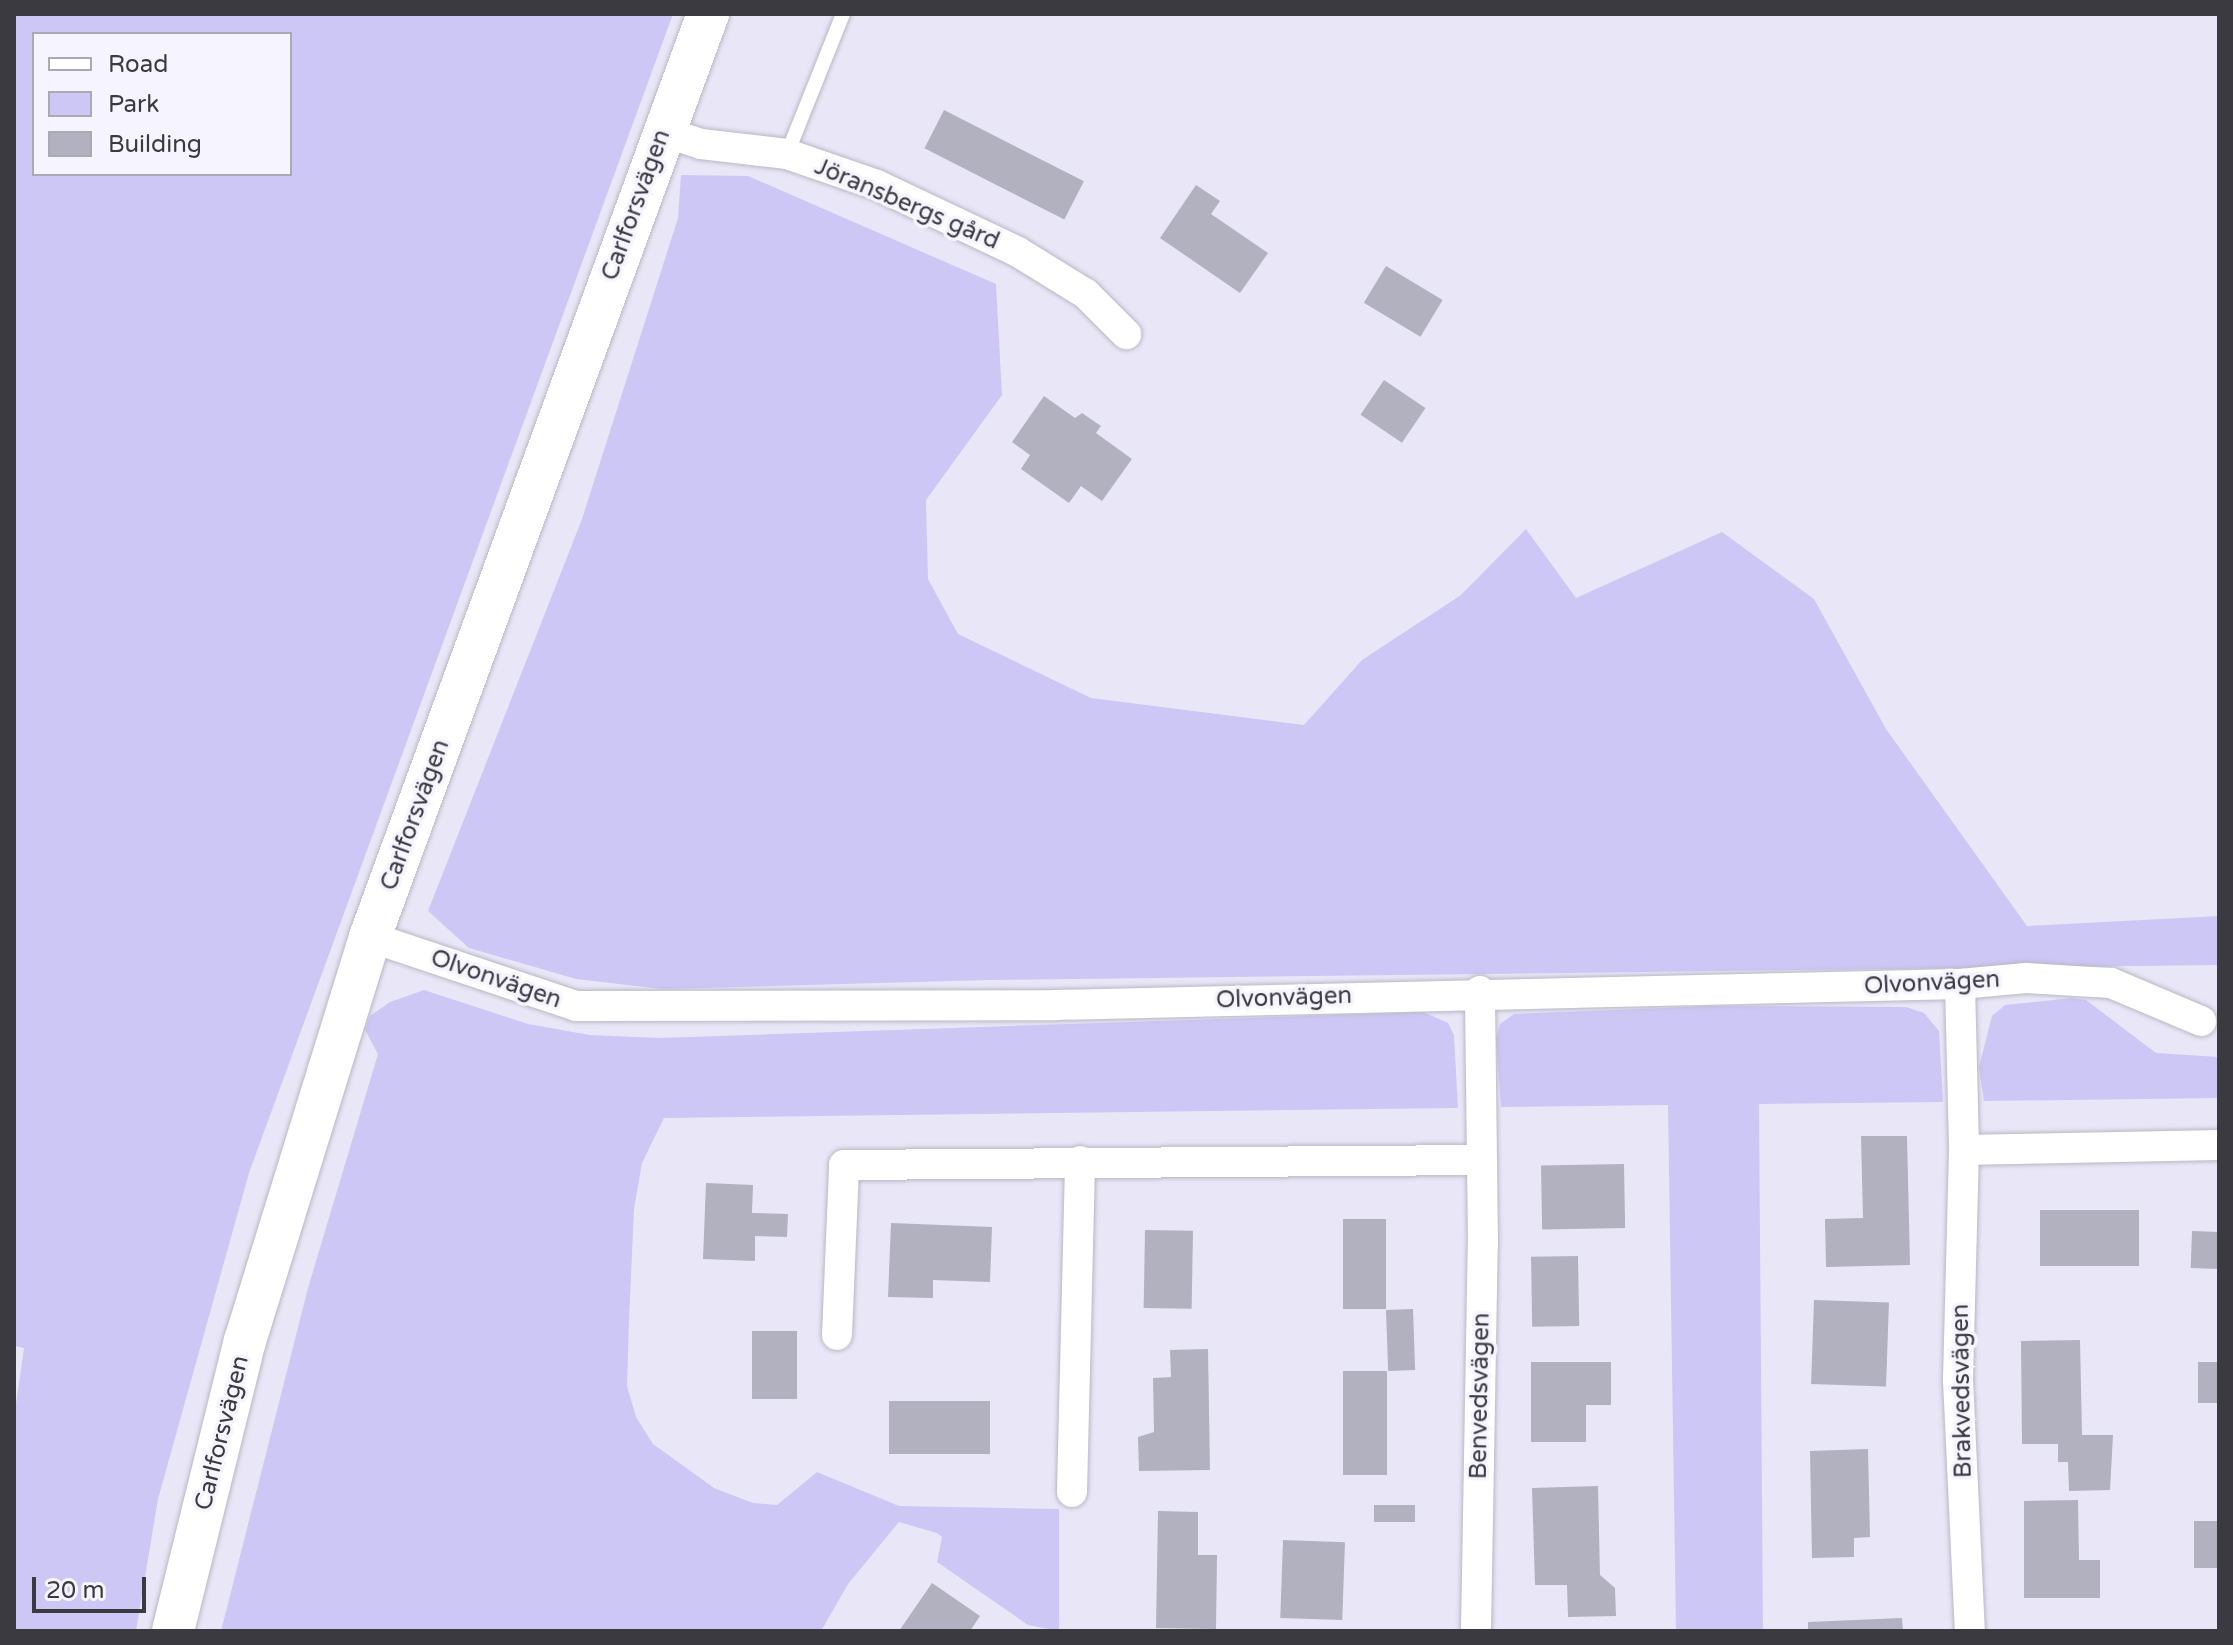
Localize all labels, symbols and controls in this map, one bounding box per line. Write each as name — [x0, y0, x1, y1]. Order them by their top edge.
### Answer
legend — [32, 32, 292, 176]
text: Road — [108, 50, 168, 79]
text: Park — [108, 90, 159, 119]
street label: Carlforsvägen — [595, 126, 677, 284]
text: Building — [108, 130, 202, 159]
street label: Jöransbergs gård — [810, 152, 1004, 256]
street label: Carlforsvägen — [374, 736, 456, 894]
street label: Olvonvägen — [427, 943, 565, 1015]
street label: Olvonvägen — [1863, 965, 2001, 1001]
street label: Olvonvägen — [1215, 981, 1353, 1015]
street label: Brakvedsvägen — [1946, 1304, 1978, 1478]
street label: Benvedsvägen — [1464, 1312, 1496, 1480]
street label: Carlforsvägen — [189, 1353, 255, 1513]
scale bar — [36, 1561, 150, 1611]
text: 20 m — [46, 1576, 104, 1605]

